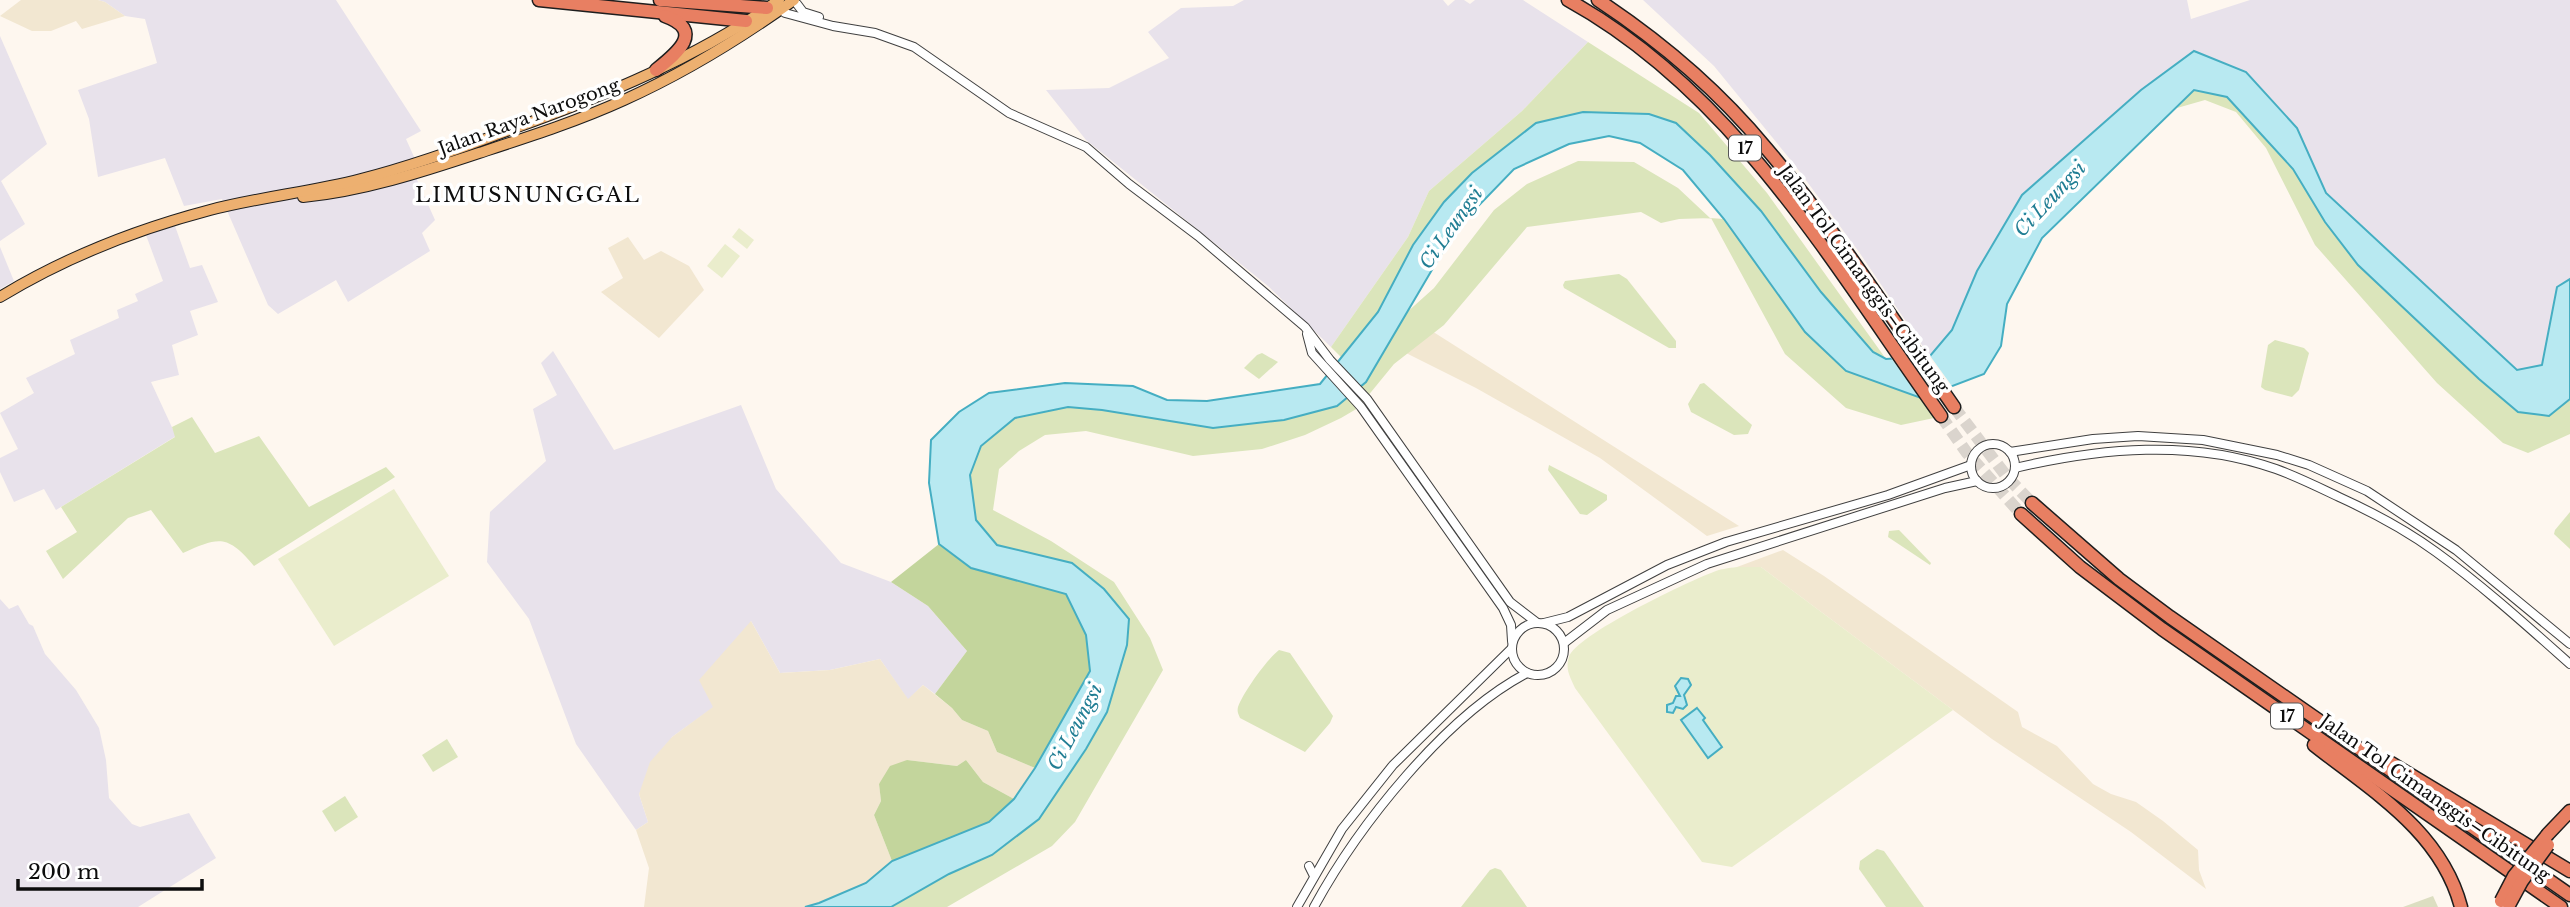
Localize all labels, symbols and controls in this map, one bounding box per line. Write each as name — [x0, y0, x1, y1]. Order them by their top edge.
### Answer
street label: Jalan Raya Narogong — [434, 74, 623, 161]
road number: 17 — [1729, 136, 1761, 160]
water label: Ci Leungsi — [2009, 156, 2091, 241]
street label: Jalan Tol Cimanggis–Cibitung — [1773, 159, 1954, 397]
district label: LIMUSNUNGGAL — [415, 182, 641, 208]
water label: Ci Leungsi — [1414, 182, 1488, 273]
water label: Ci Leungsi — [1043, 679, 1108, 774]
road number: 17 — [2271, 704, 2303, 729]
street label: Jalan Tol Cimanggis–Cibitung — [2314, 709, 2555, 886]
scale bar — [18, 848, 201, 892]
text: 200 m — [28, 859, 100, 885]

